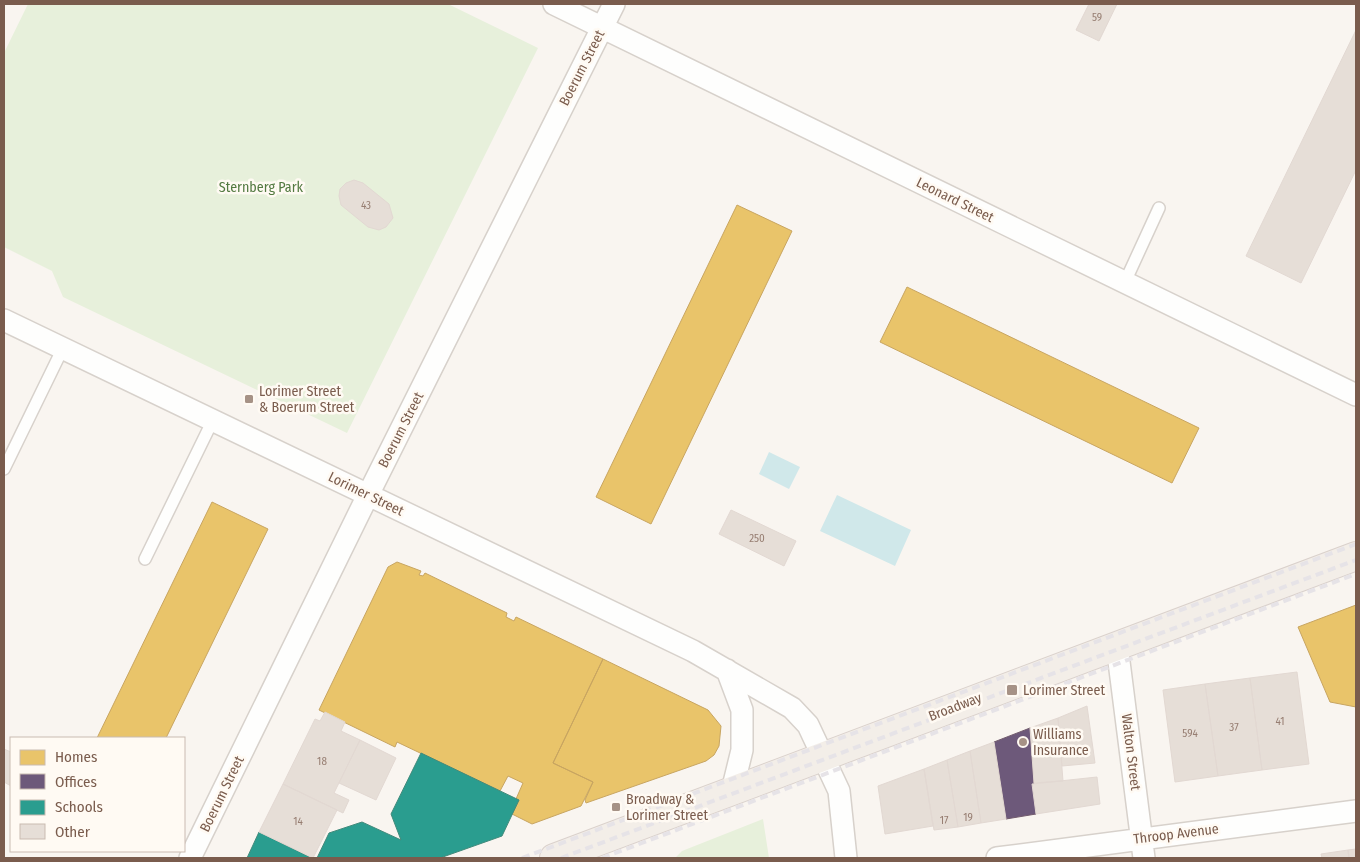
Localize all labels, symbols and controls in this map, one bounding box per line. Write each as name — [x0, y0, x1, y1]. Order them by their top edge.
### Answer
house number: 59 — [1092, 11, 1102, 24]
street label: Boerum Street — [556, 27, 609, 109]
street label: Leonard Street — [913, 174, 997, 226]
park label: Sternberg Park — [219, 179, 304, 196]
house number: 43 — [361, 199, 371, 212]
place label: Lorimer Street & Boerum Street — [259, 383, 355, 416]
street label: Boerum Street — [375, 389, 428, 471]
marker: Lorimer Street & Boerum Street — [243, 393, 255, 405]
street label: Lorimer Street — [325, 468, 407, 520]
house number: 250 — [749, 532, 765, 545]
place label: Lorimer Street — [1023, 682, 1105, 699]
marker: Lorimer Street — [1005, 683, 1019, 697]
street label: Broadway — [926, 689, 985, 725]
street label: Walton Street — [1118, 713, 1144, 792]
house number: 41 — [1275, 715, 1285, 728]
house number: 37 — [1229, 721, 1239, 734]
place label: Williams Insurance — [1033, 726, 1089, 759]
house number: 594 — [1182, 727, 1198, 740]
marker: Williams Insurance — [1017, 736, 1029, 748]
legend — [10, 737, 185, 852]
text: Homes — [55, 748, 97, 766]
street label: Boerum Street — [196, 753, 248, 835]
house number: 18 — [317, 755, 327, 768]
text: Offices — [55, 773, 97, 791]
place label: Broadway & Lorimer Street — [626, 791, 708, 824]
text: Schools — [55, 798, 103, 816]
marker: Broadway & Lorimer Street — [610, 801, 622, 813]
house number: 19 — [963, 811, 973, 824]
house number: 17 — [940, 814, 949, 827]
house number: 14 — [293, 815, 303, 828]
street label: Throop Avenue — [1132, 820, 1220, 848]
text: Other — [55, 823, 91, 841]

